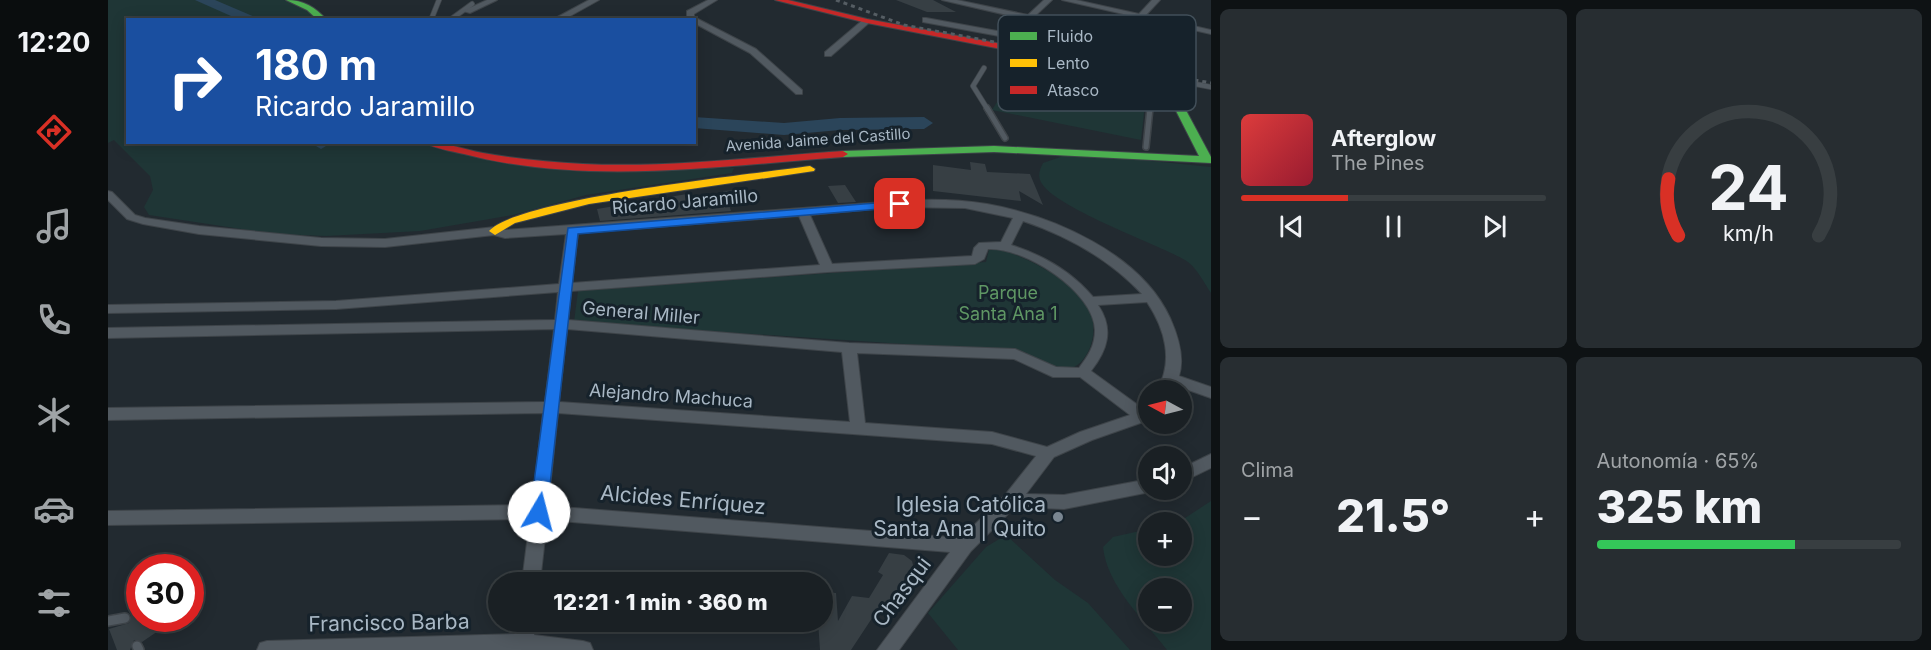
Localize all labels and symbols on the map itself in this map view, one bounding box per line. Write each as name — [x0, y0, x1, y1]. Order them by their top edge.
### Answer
legend — [998, 15, 1196, 111]
text: Fluido — [1047, 26, 1093, 46]
text: Lento — [1047, 53, 1090, 73]
text: Atasco — [1047, 80, 1099, 100]
street label: Avenida Jaime del Castillo — [725, 124, 911, 155]
pin — [874, 178, 925, 229]
street label: Ricardo Jaramillo — [611, 185, 759, 218]
park label: Parque Santa Ana 1 — [959, 282, 1057, 324]
street label: General Miller — [581, 297, 701, 328]
street label: Alejandro Machuca — [588, 379, 754, 412]
north arrow — [1138, 380, 1192, 434]
position arrow — [507, 480, 571, 544]
street label: Alcides Enríquez — [599, 480, 767, 519]
place label: Iglesia Católica Santa Ana | Quito — [873, 492, 1046, 541]
marker: Iglesia Católica Santa Ana | Quito — [1051, 510, 1065, 524]
street label: Chasqui — [867, 552, 936, 632]
speed limit sign: 30 — [126, 554, 204, 632]
street label: Francisco Barba — [308, 609, 470, 636]

